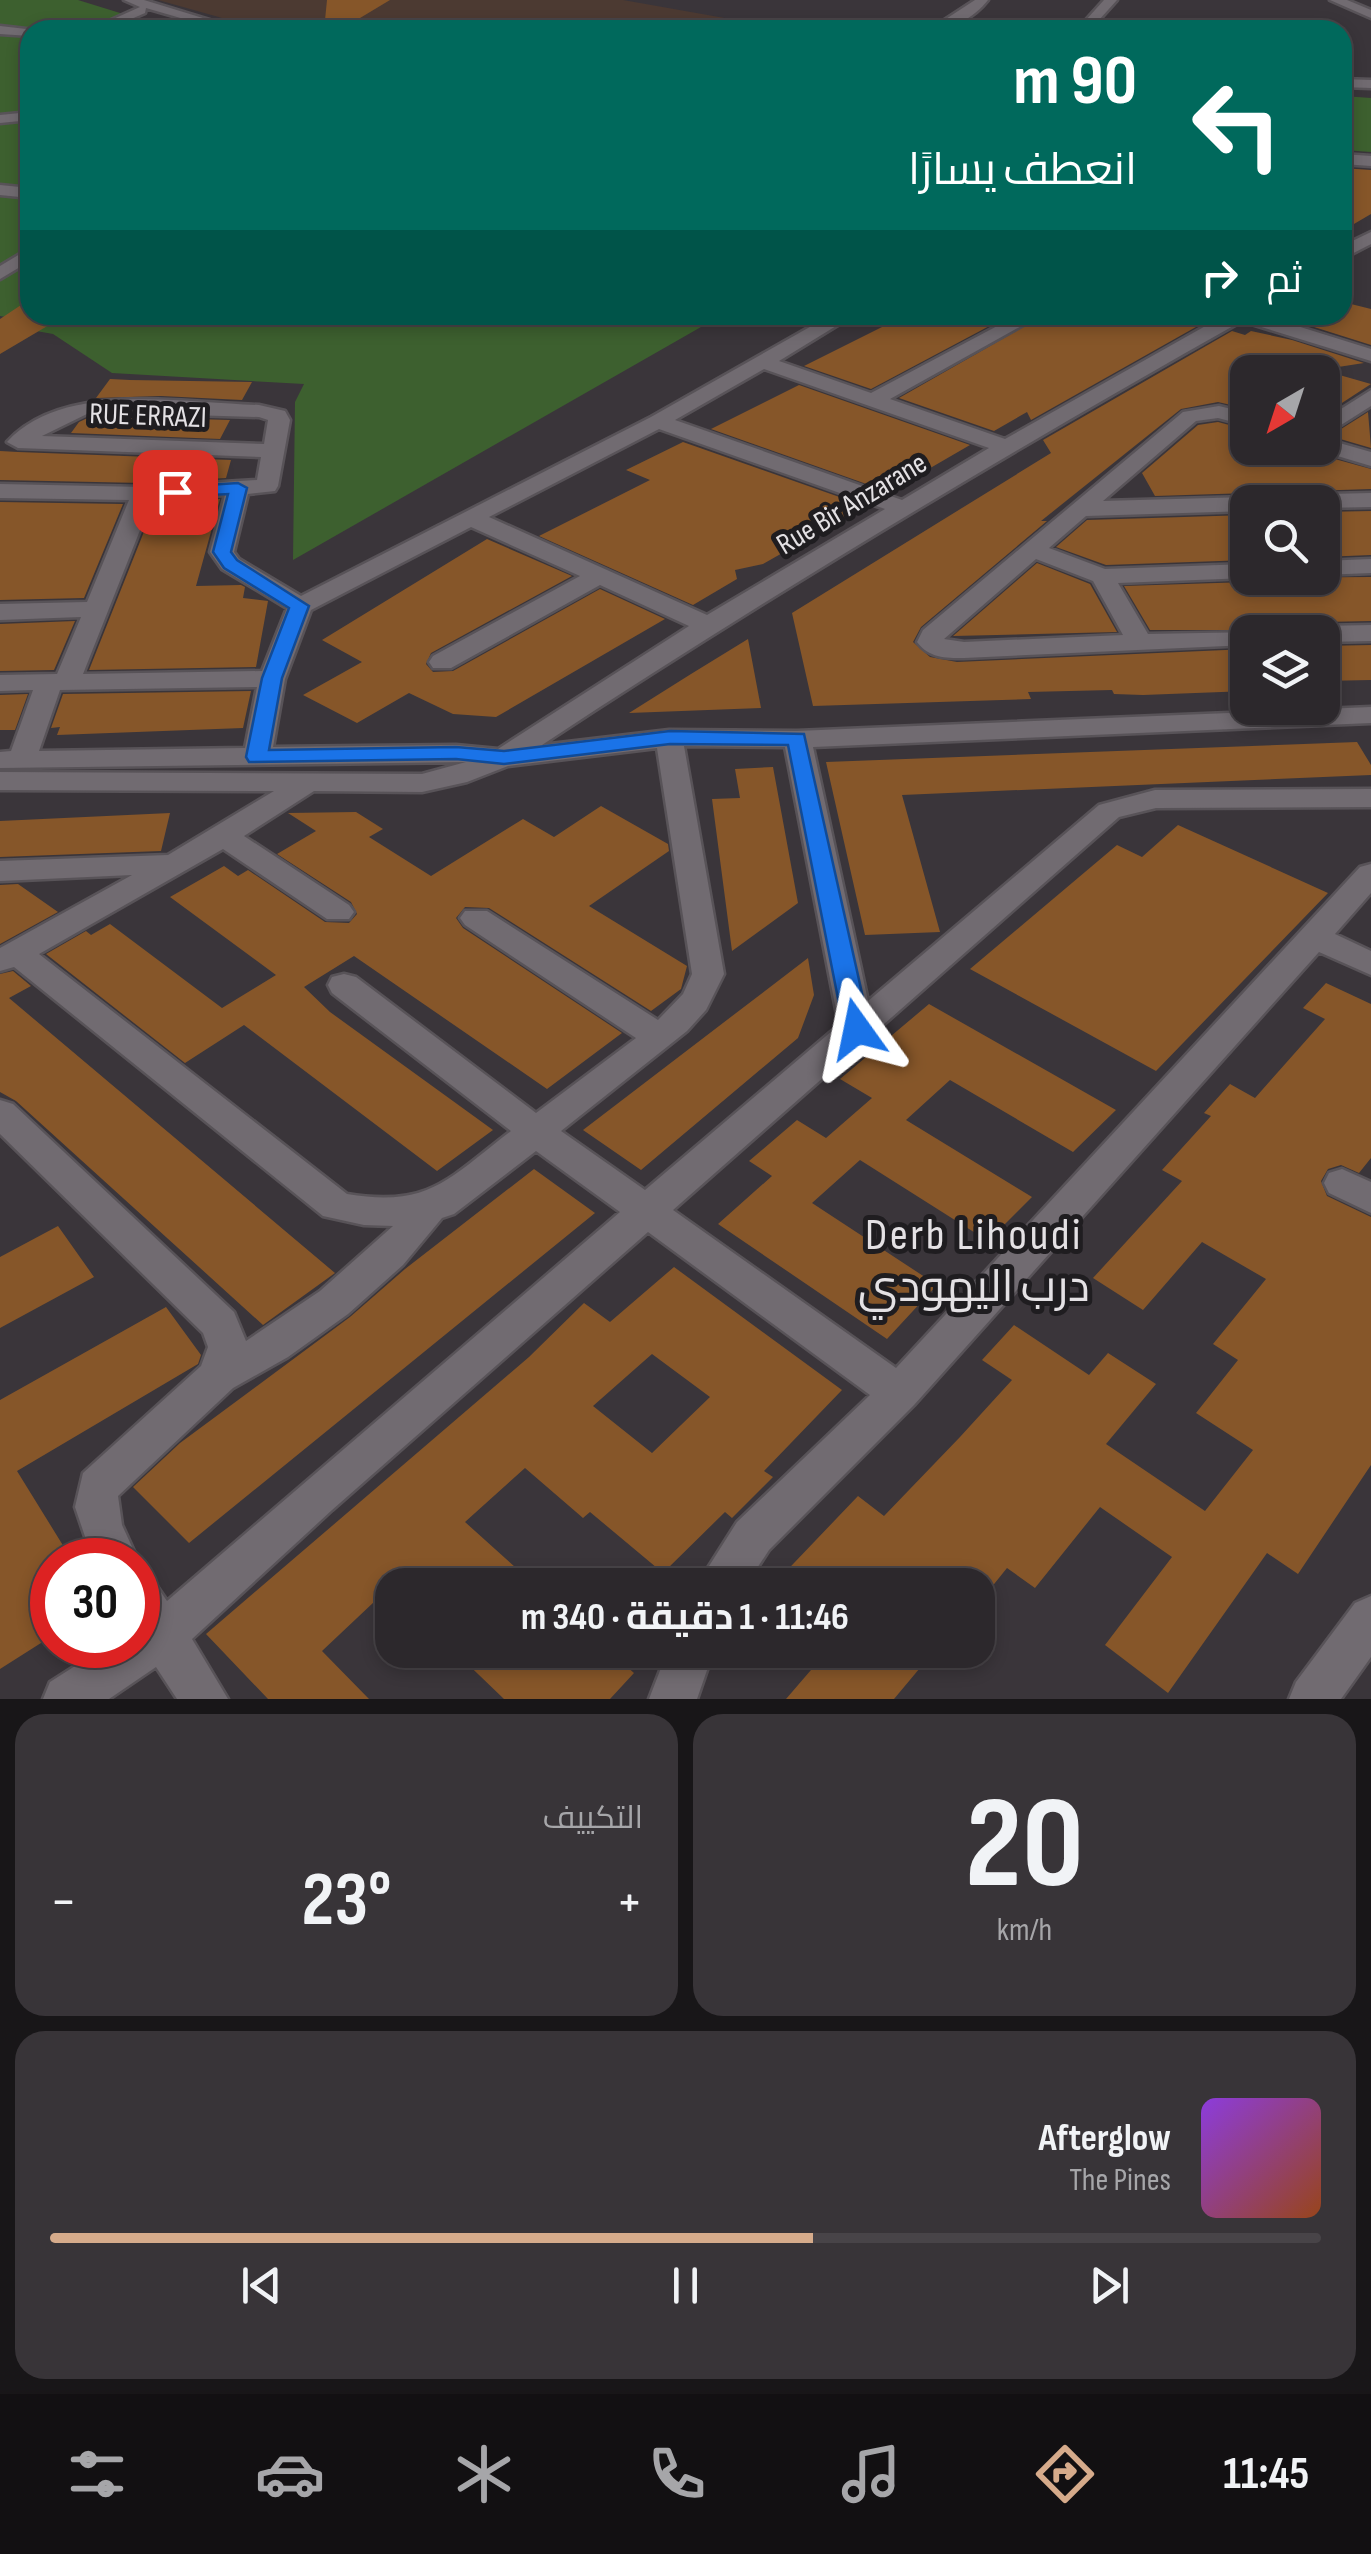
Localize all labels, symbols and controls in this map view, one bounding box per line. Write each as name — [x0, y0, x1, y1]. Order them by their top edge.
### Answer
text: 90 m — [1013, 40, 1137, 124]
icon: left — [1172, 60, 1302, 190]
text: انعطف يسارًا — [908, 143, 1137, 198]
icon: right — [1192, 250, 1247, 305]
text: ثم — [1267, 258, 1302, 303]
north arrow — [1230, 355, 1340, 465]
map controls — [1230, 355, 1340, 725]
street label: RUE ERRAZI — [89, 396, 207, 436]
street label: Rue Bir Anzarane — [770, 445, 934, 563]
pin — [133, 450, 218, 535]
icon: arrive — [148, 465, 203, 520]
button: search — [1230, 485, 1340, 595]
button: layers — [1230, 615, 1340, 725]
position arrow — [805, 977, 909, 1081]
district label: Derb Lihoudi درب اليهودي — [858, 1208, 1090, 1320]
speed limit sign: 30 — [30, 1538, 160, 1668]
text: 11:46 · 1 دقيقة · 340 m — [521, 1595, 849, 1640]
text: 20 — [965, 1768, 1084, 1924]
text: التكييف — [543, 1799, 643, 1838]
text: 23° — [301, 1856, 392, 1947]
text: − — [50, 1869, 77, 1936]
text: + — [616, 1869, 643, 1936]
text: km/h — [997, 1911, 1052, 1950]
text: Afterglow — [1038, 2116, 1171, 2161]
text: The Pines — [1069, 2161, 1171, 2200]
icon: previous — [234, 2258, 289, 2313]
icon: pause — [658, 2258, 713, 2313]
icon: next — [1082, 2258, 1137, 2313]
icon: filters — [62, 2439, 132, 2509]
icon: car — [255, 2439, 325, 2509]
icon: climate — [449, 2439, 519, 2509]
icon: phone — [642, 2439, 712, 2509]
icon: music — [836, 2439, 906, 2509]
icon: directions — [1030, 2439, 1100, 2509]
text: 11:45 — [1223, 2447, 1309, 2502]

